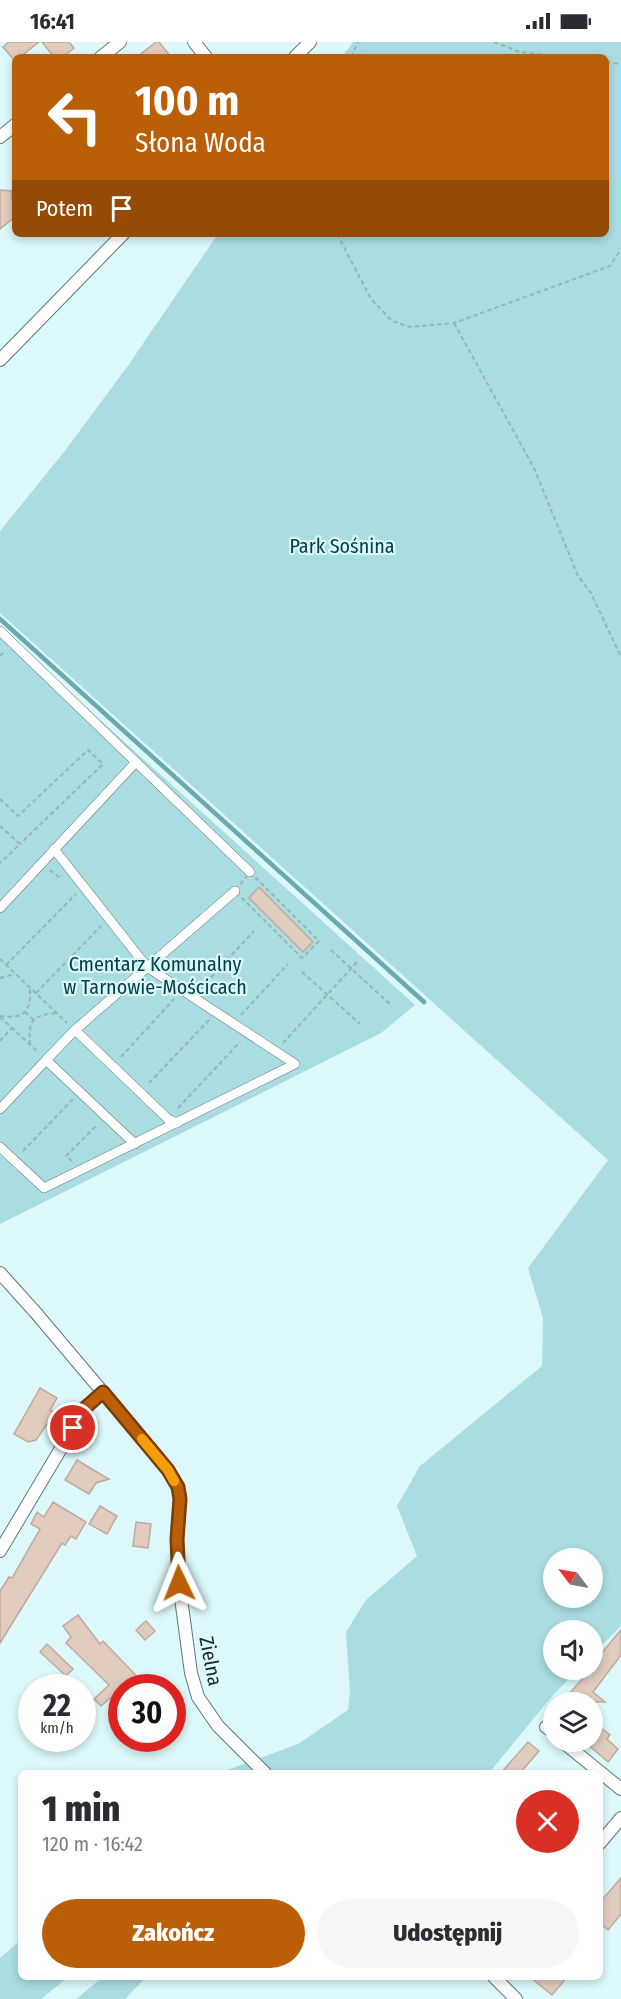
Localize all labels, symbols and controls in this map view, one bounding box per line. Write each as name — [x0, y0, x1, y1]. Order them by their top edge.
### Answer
text: 16:41 — [30, 8, 75, 35]
text: 100 m — [135, 76, 239, 126]
icon: left — [36, 78, 114, 156]
text: Słona Woda — [135, 127, 266, 159]
icon: arrive — [105, 192, 138, 225]
text: Potem — [36, 195, 93, 222]
park label: Park Sośnina — [289, 534, 395, 558]
park label: Cmentarz Komunalny w Tarnowie-Mościcach — [63, 952, 247, 999]
pin — [47, 1402, 98, 1453]
icon: arrive — [56, 1411, 89, 1444]
north arrow — [543, 1548, 603, 1608]
map controls — [543, 1548, 603, 1752]
position arrow — [147, 1551, 211, 1615]
button: sound — [543, 1620, 603, 1680]
street label: Zielna — [194, 1634, 228, 1688]
speed limit sign: 30 — [108, 1674, 186, 1752]
text: 22 — [43, 1688, 71, 1724]
button: layers — [543, 1692, 603, 1752]
text: km/h — [40, 1719, 74, 1737]
text: 1 min — [42, 1787, 120, 1831]
button: close — [516, 1790, 579, 1853]
text: 120 m · 16:42 — [42, 1832, 143, 1856]
button: Zakończ — [42, 1899, 305, 1968]
button: Udostępnij — [317, 1899, 579, 1968]

